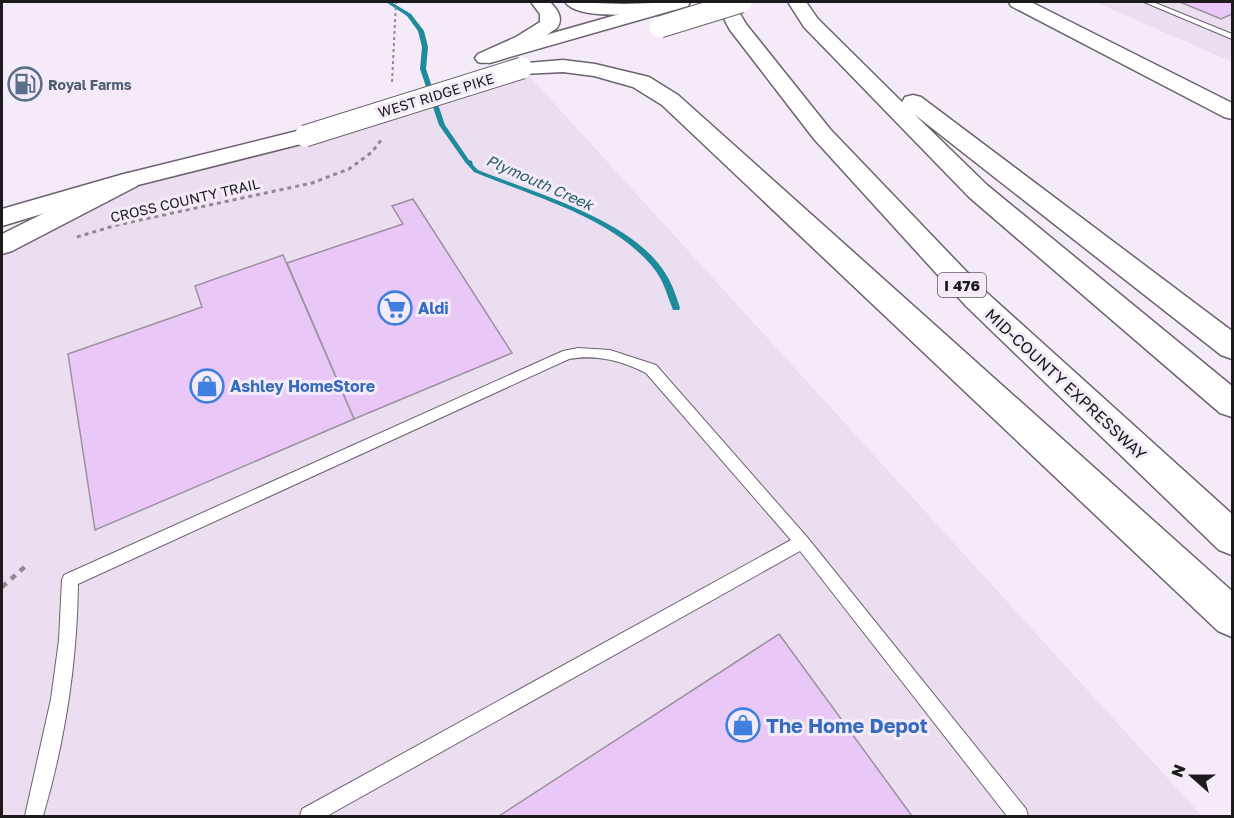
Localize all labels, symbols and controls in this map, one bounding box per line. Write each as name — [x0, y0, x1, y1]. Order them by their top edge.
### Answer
fuel station icon: Royal Farms — [7, 66, 43, 102]
street label: WEST RIDGE PIKE — [376, 69, 496, 121]
place label: Royal Farms — [48, 76, 132, 93]
water label: Plymouth Creek — [483, 150, 598, 215]
street label: CROSS COUNTY TRAIL — [109, 174, 262, 225]
road number: I 476 — [938, 273, 986, 297]
supermarket icon: Aldi — [377, 290, 413, 326]
place label: Aldi — [418, 298, 449, 318]
street label: MID-COUNTY EXPRESSWAY — [981, 304, 1151, 464]
shop icon: Ashley HomeStore — [189, 368, 225, 404]
place label: Ashley HomeStore — [230, 376, 375, 396]
shop icon: The Home Depot — [725, 707, 761, 743]
place label: The Home Depot — [766, 713, 928, 737]
north arrow — [1162, 746, 1222, 806]
text: N — [1166, 761, 1190, 780]

